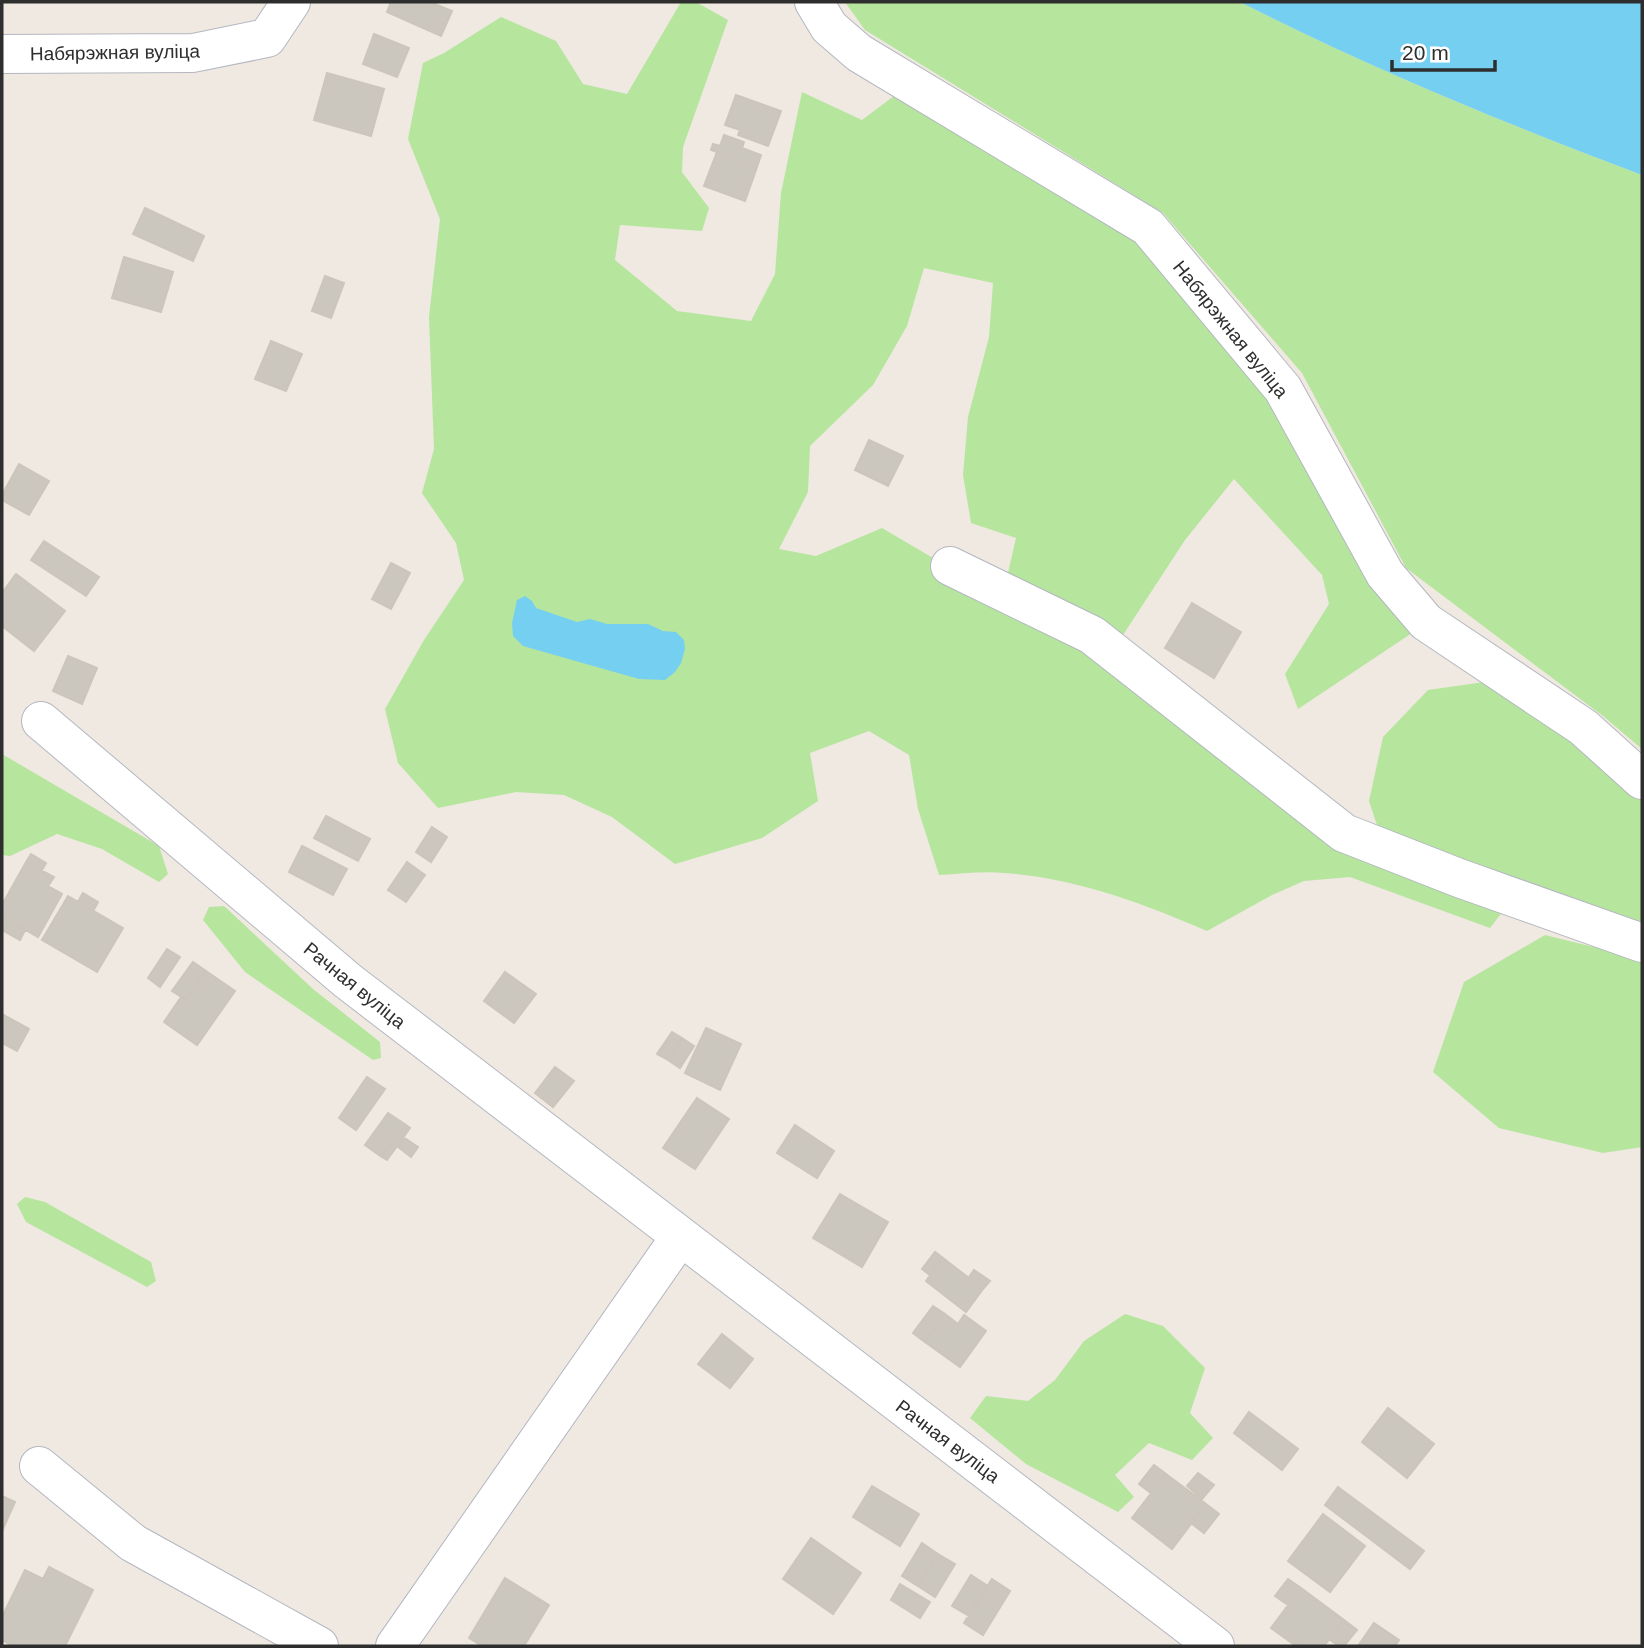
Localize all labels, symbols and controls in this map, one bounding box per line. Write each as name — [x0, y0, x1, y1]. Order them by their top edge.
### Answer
scale bar — [1392, 28, 1495, 72]
street label: Набярэжная вуліца — [30, 41, 201, 64]
text: 20 m — [1402, 41, 1449, 64]
street label: Набярэжная вуліца — [1169, 257, 1293, 402]
street label: Рачная вуліца — [300, 938, 410, 1033]
street label: Рачная вуліца — [892, 1396, 1004, 1487]

